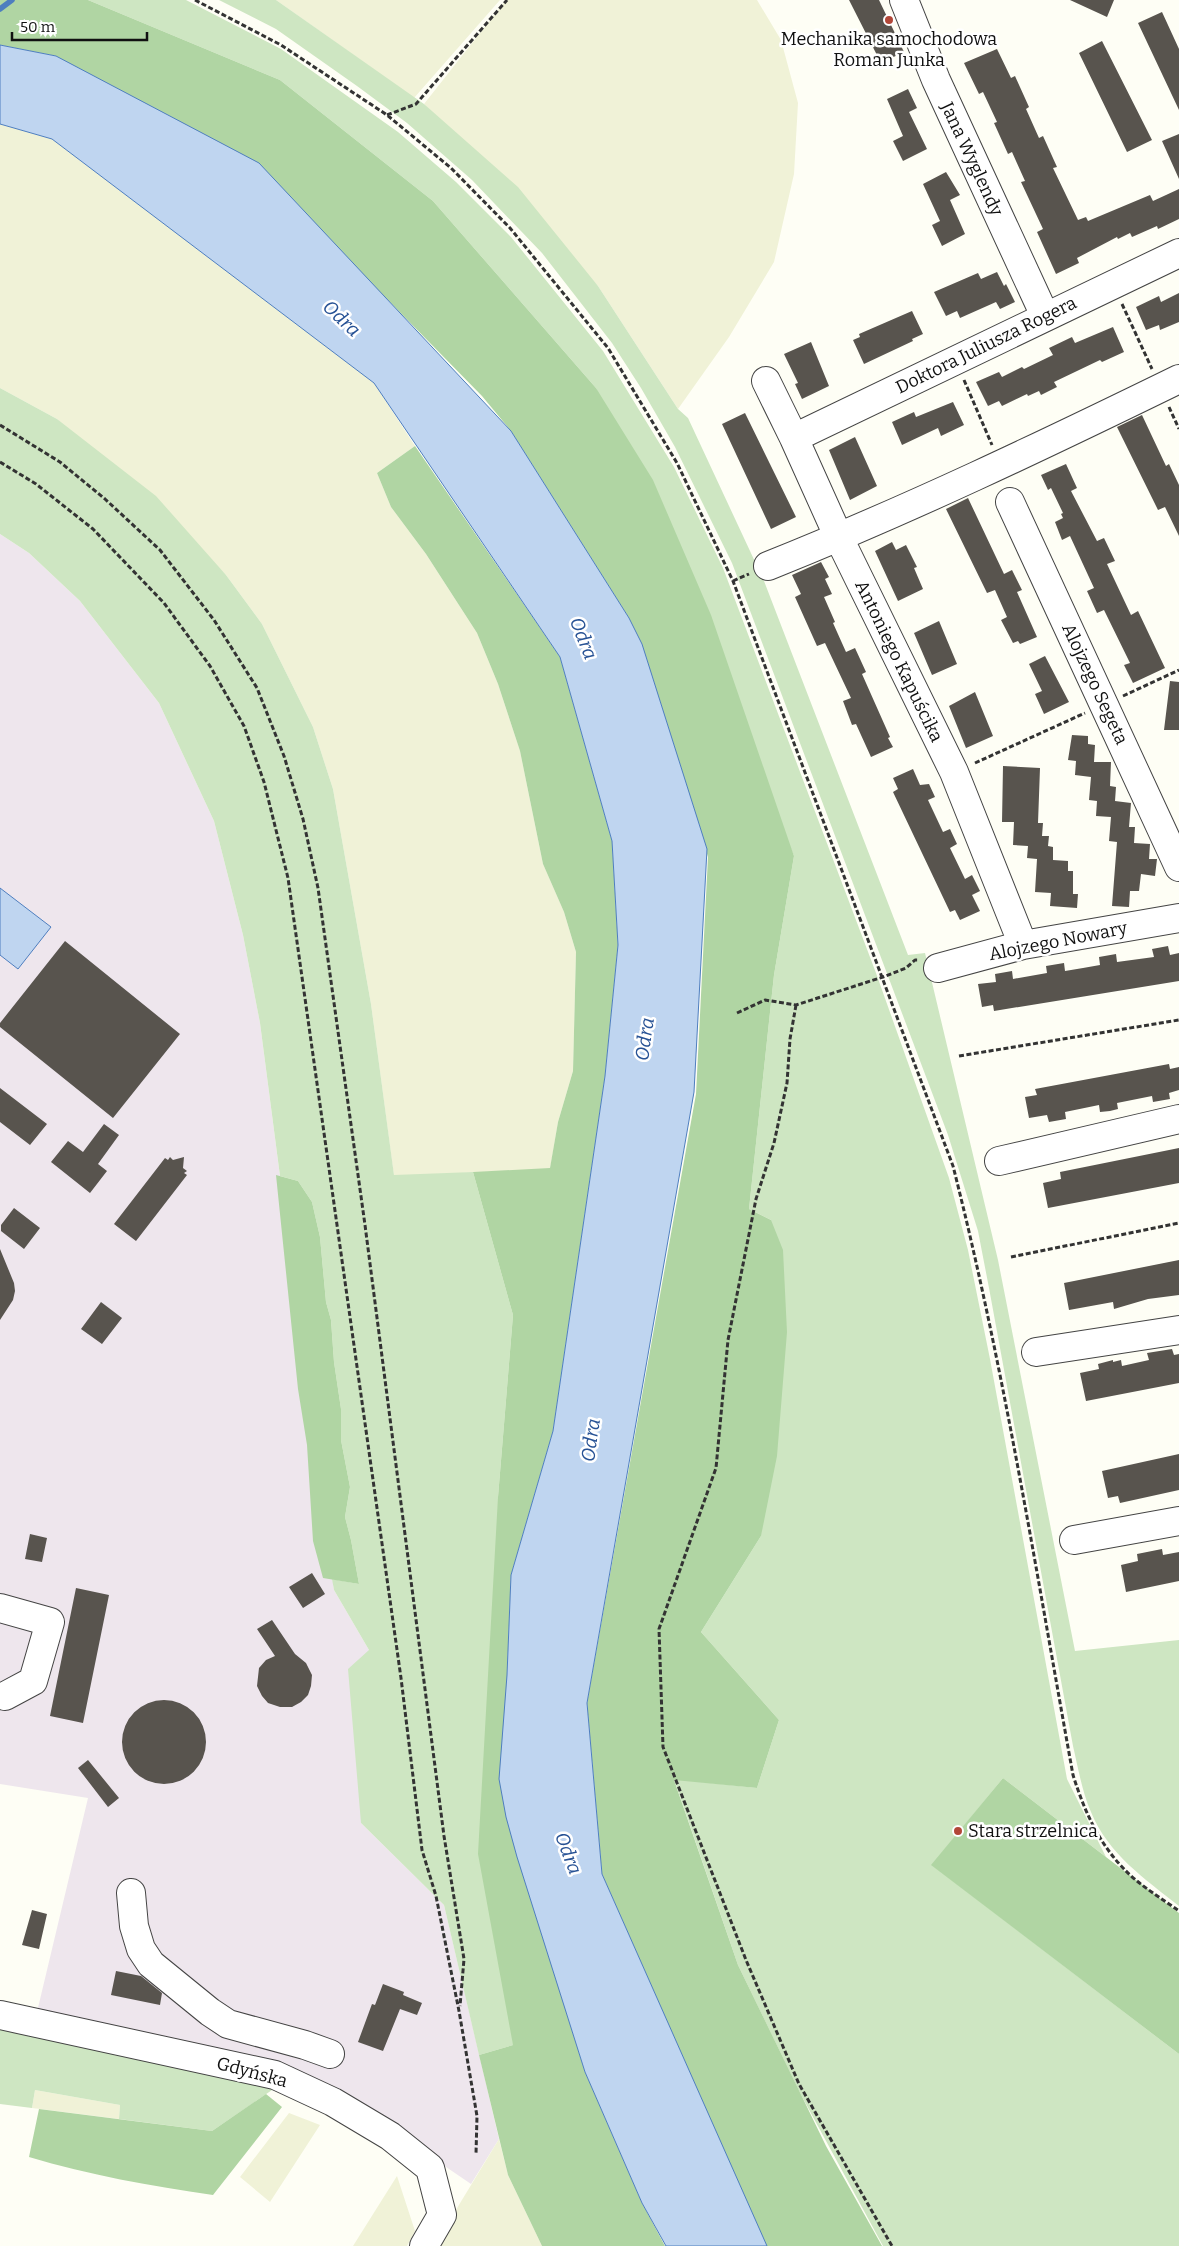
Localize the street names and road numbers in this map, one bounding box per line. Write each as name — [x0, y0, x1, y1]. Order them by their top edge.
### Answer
street label: Jana Wyglendy — [936, 98, 1008, 220]
street label: Doktora Juliusza Rogera — [892, 292, 1080, 398]
street label: Antoniego Kapuścika — [850, 577, 948, 746]
street label: Alojzego Segeta — [1057, 620, 1133, 748]
street label: Alojzego Nowary — [987, 917, 1130, 965]
street label: Gdyńska — [214, 2052, 290, 2092]

